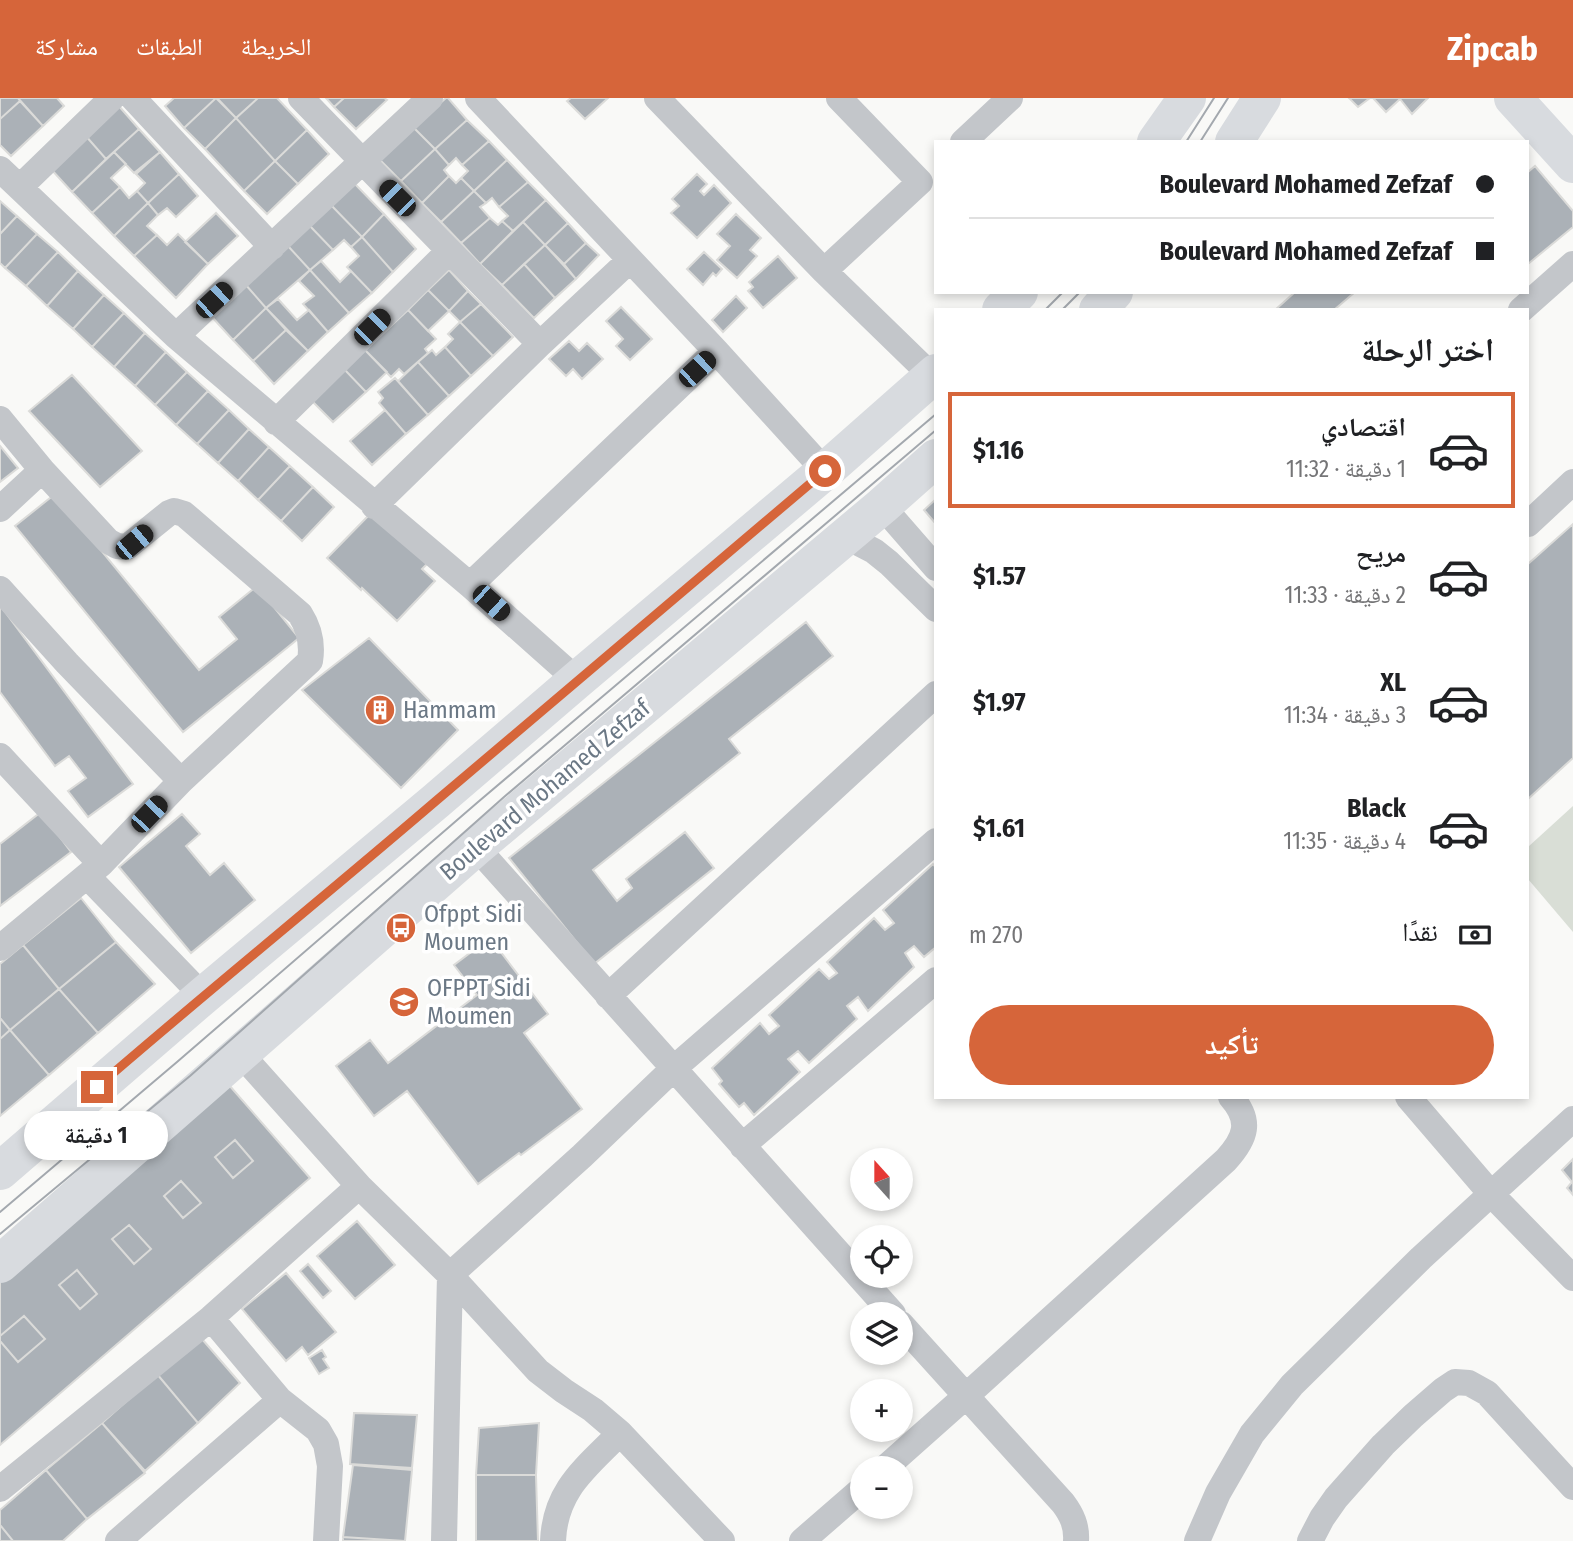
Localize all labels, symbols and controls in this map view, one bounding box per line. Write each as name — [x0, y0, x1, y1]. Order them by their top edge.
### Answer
text: Zipcab — [1447, 29, 1538, 69]
text: مشاركة — [35, 33, 98, 61]
text: الطبقات — [136, 33, 203, 61]
text: الخريطة — [241, 33, 311, 61]
text: Boulevard Mohamed Zefzaf — [1159, 169, 1452, 200]
car — [375, 176, 420, 220]
text: Boulevard Mohamed Zefzaf — [1159, 236, 1452, 267]
car — [192, 278, 237, 322]
car — [350, 305, 395, 349]
text: اختر الرحلة — [1361, 331, 1494, 369]
car — [675, 347, 720, 391]
text: اقتصادي — [1321, 412, 1406, 443]
icon: car — [1427, 419, 1490, 482]
text: $1.16 — [973, 435, 1024, 466]
route start — [809, 455, 841, 487]
text: 1 دقيقة · 11:32 — [1286, 455, 1406, 483]
car — [112, 520, 157, 564]
text: مريح — [1356, 538, 1406, 569]
icon: car — [1427, 545, 1490, 608]
text: $1.57 — [973, 561, 1025, 592]
car — [469, 581, 514, 625]
text: 2 دقيقة · 11:33 — [1285, 581, 1406, 609]
text: XL — [1380, 667, 1406, 698]
icon: car — [1427, 671, 1490, 734]
text: $1.97 — [973, 687, 1026, 718]
building icon: Hammam — [363, 693, 397, 727]
street label: Boulevard Mohamed Zefzaf — [434, 693, 657, 886]
place label: Hammam — [403, 696, 496, 724]
text: 3 دقيقة · 11:34 — [1284, 701, 1406, 729]
car — [127, 792, 172, 836]
text: Black — [1347, 793, 1406, 824]
icon: car — [1427, 797, 1490, 860]
text: $1.61 — [973, 813, 1025, 844]
text: 4 دقيقة · 11:35 — [1283, 827, 1406, 855]
place label: Ofppt Sidi Moumen — [424, 900, 522, 956]
bus stop icon: Ofppt Sidi Moumen — [384, 911, 418, 945]
icon: cash — [1456, 916, 1494, 954]
text: نقدًا — [1402, 917, 1438, 948]
text: 270 m — [969, 921, 1023, 949]
place label: OFPPT Sidi Moumen — [427, 974, 531, 1030]
school or university icon: OFPPT Sidi Moumen — [387, 985, 421, 1019]
button: تأكيد — [969, 1005, 1494, 1085]
route end — [81, 1071, 113, 1103]
callout: 1 دقيقة — [25, 1112, 169, 1160]
text: 1 دقيقة — [65, 1121, 127, 1149]
north arrow — [850, 1148, 914, 1211]
map controls — [850, 1148, 913, 1519]
button: locate — [850, 1225, 913, 1288]
button: layers — [850, 1302, 913, 1365]
button: + — [850, 1379, 913, 1442]
button: − — [850, 1456, 913, 1519]

